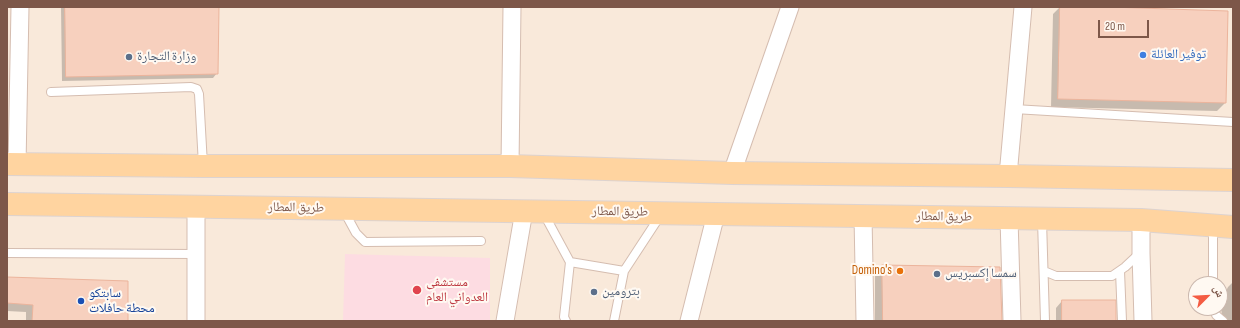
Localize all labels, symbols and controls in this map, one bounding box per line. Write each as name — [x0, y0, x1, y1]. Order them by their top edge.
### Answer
scale bar — [1100, 12, 1151, 38]
text: 20 m — [1105, 19, 1125, 34]
place label: توفير العائلة — [1151, 47, 1206, 63]
place label: وزارة التجارة — [137, 49, 196, 65]
marker: توفير العائلة — [1138, 50, 1148, 60]
marker: وزارة التجارة — [124, 52, 134, 62]
street label: طريق المطار — [268, 200, 324, 216]
street label: طريق المطار — [592, 204, 648, 220]
street label: طريق المطار — [916, 209, 972, 225]
place label: Domino's — [852, 263, 892, 279]
marker: Domino's — [895, 266, 905, 276]
place label: سمسا إكسبريس — [945, 266, 1017, 282]
marker: سمسا إكسبريس — [932, 269, 942, 279]
place label: مستشفى العدواني العام — [426, 275, 488, 306]
north arrow — [1188, 276, 1228, 316]
text: ش — [1210, 283, 1227, 299]
marker: مستشفى العدواني العام — [411, 284, 423, 296]
place label: بترومين — [602, 284, 640, 300]
place label: سابتكو محطة حافلات — [89, 286, 155, 317]
marker: بترومين — [589, 287, 599, 297]
marker: سابتكو محطة حافلات — [76, 296, 86, 306]

